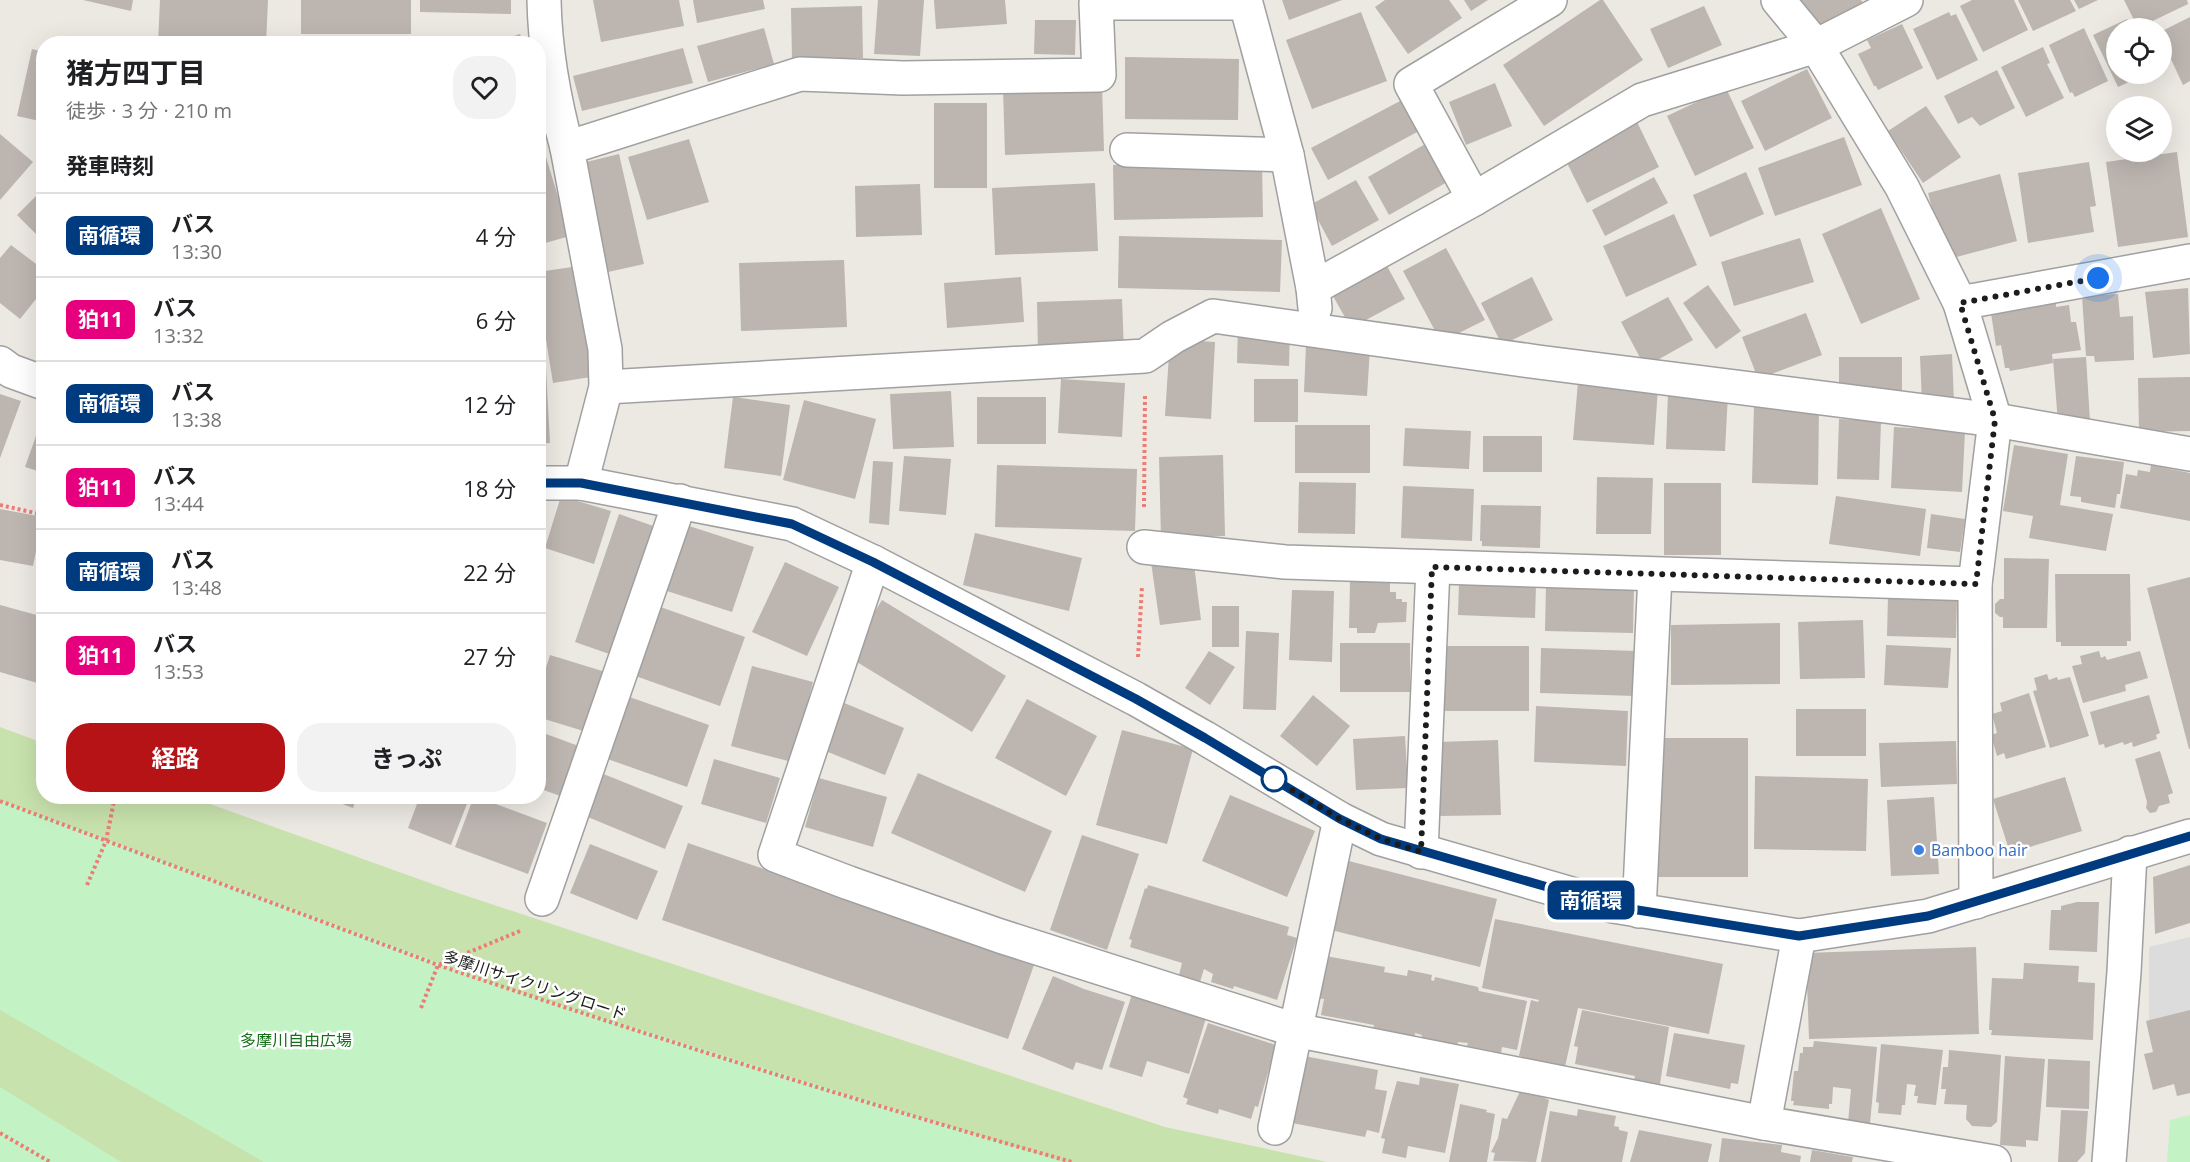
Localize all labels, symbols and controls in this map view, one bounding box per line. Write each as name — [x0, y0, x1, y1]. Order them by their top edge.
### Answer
map controls — [2106, 18, 2172, 162]
button: locate — [2106, 18, 2172, 84]
text: 猪方四丁目 — [66, 53, 206, 91]
button: heart — [453, 56, 516, 119]
button: layers — [2106, 96, 2172, 162]
text: 徒歩 · 3 分 · 210 m — [66, 97, 232, 124]
text: 発車時刻 — [66, 150, 154, 180]
text: バス — [171, 208, 215, 238]
text: 南循環 — [78, 221, 141, 249]
text: 4 分 — [476, 221, 516, 251]
text: 13:30 — [171, 238, 222, 265]
your location — [2083, 263, 2113, 293]
text: バス — [153, 292, 197, 322]
text: 狛11 — [78, 305, 123, 333]
text: 6 分 — [476, 305, 516, 335]
text: 13:32 — [153, 322, 204, 349]
text: バス — [171, 376, 215, 406]
text: 南循環 — [78, 389, 141, 417]
text: 12 分 — [463, 389, 516, 419]
text: 13:38 — [171, 406, 222, 433]
text: バス — [153, 460, 197, 490]
text: 狛11 — [78, 473, 123, 501]
text: 18 分 — [463, 473, 516, 503]
text: 13:44 — [153, 490, 204, 517]
text: バス — [171, 544, 215, 574]
text: 南循環 — [78, 557, 141, 585]
text: 22 分 — [463, 557, 516, 587]
text: 13:48 — [171, 574, 222, 601]
text: バス — [153, 628, 197, 658]
text: 狛11 — [78, 641, 123, 669]
text: 27 分 — [463, 641, 516, 671]
text: 13:53 — [153, 658, 204, 685]
button: 経路 — [66, 723, 285, 792]
button: きっぷ — [297, 723, 516, 792]
unlabelled marker — [1261, 766, 1287, 792]
place label: Bamboo hair — [1931, 839, 2028, 861]
marker: Bamboo hair — [1912, 843, 1926, 857]
line badge: 南循環 — [1556, 880, 1626, 920]
text: 南循環 — [1560, 886, 1623, 914]
street label: 多摩川サイクリングロード — [440, 945, 630, 1025]
park label: 多摩川自由広場 — [240, 1029, 352, 1051]

